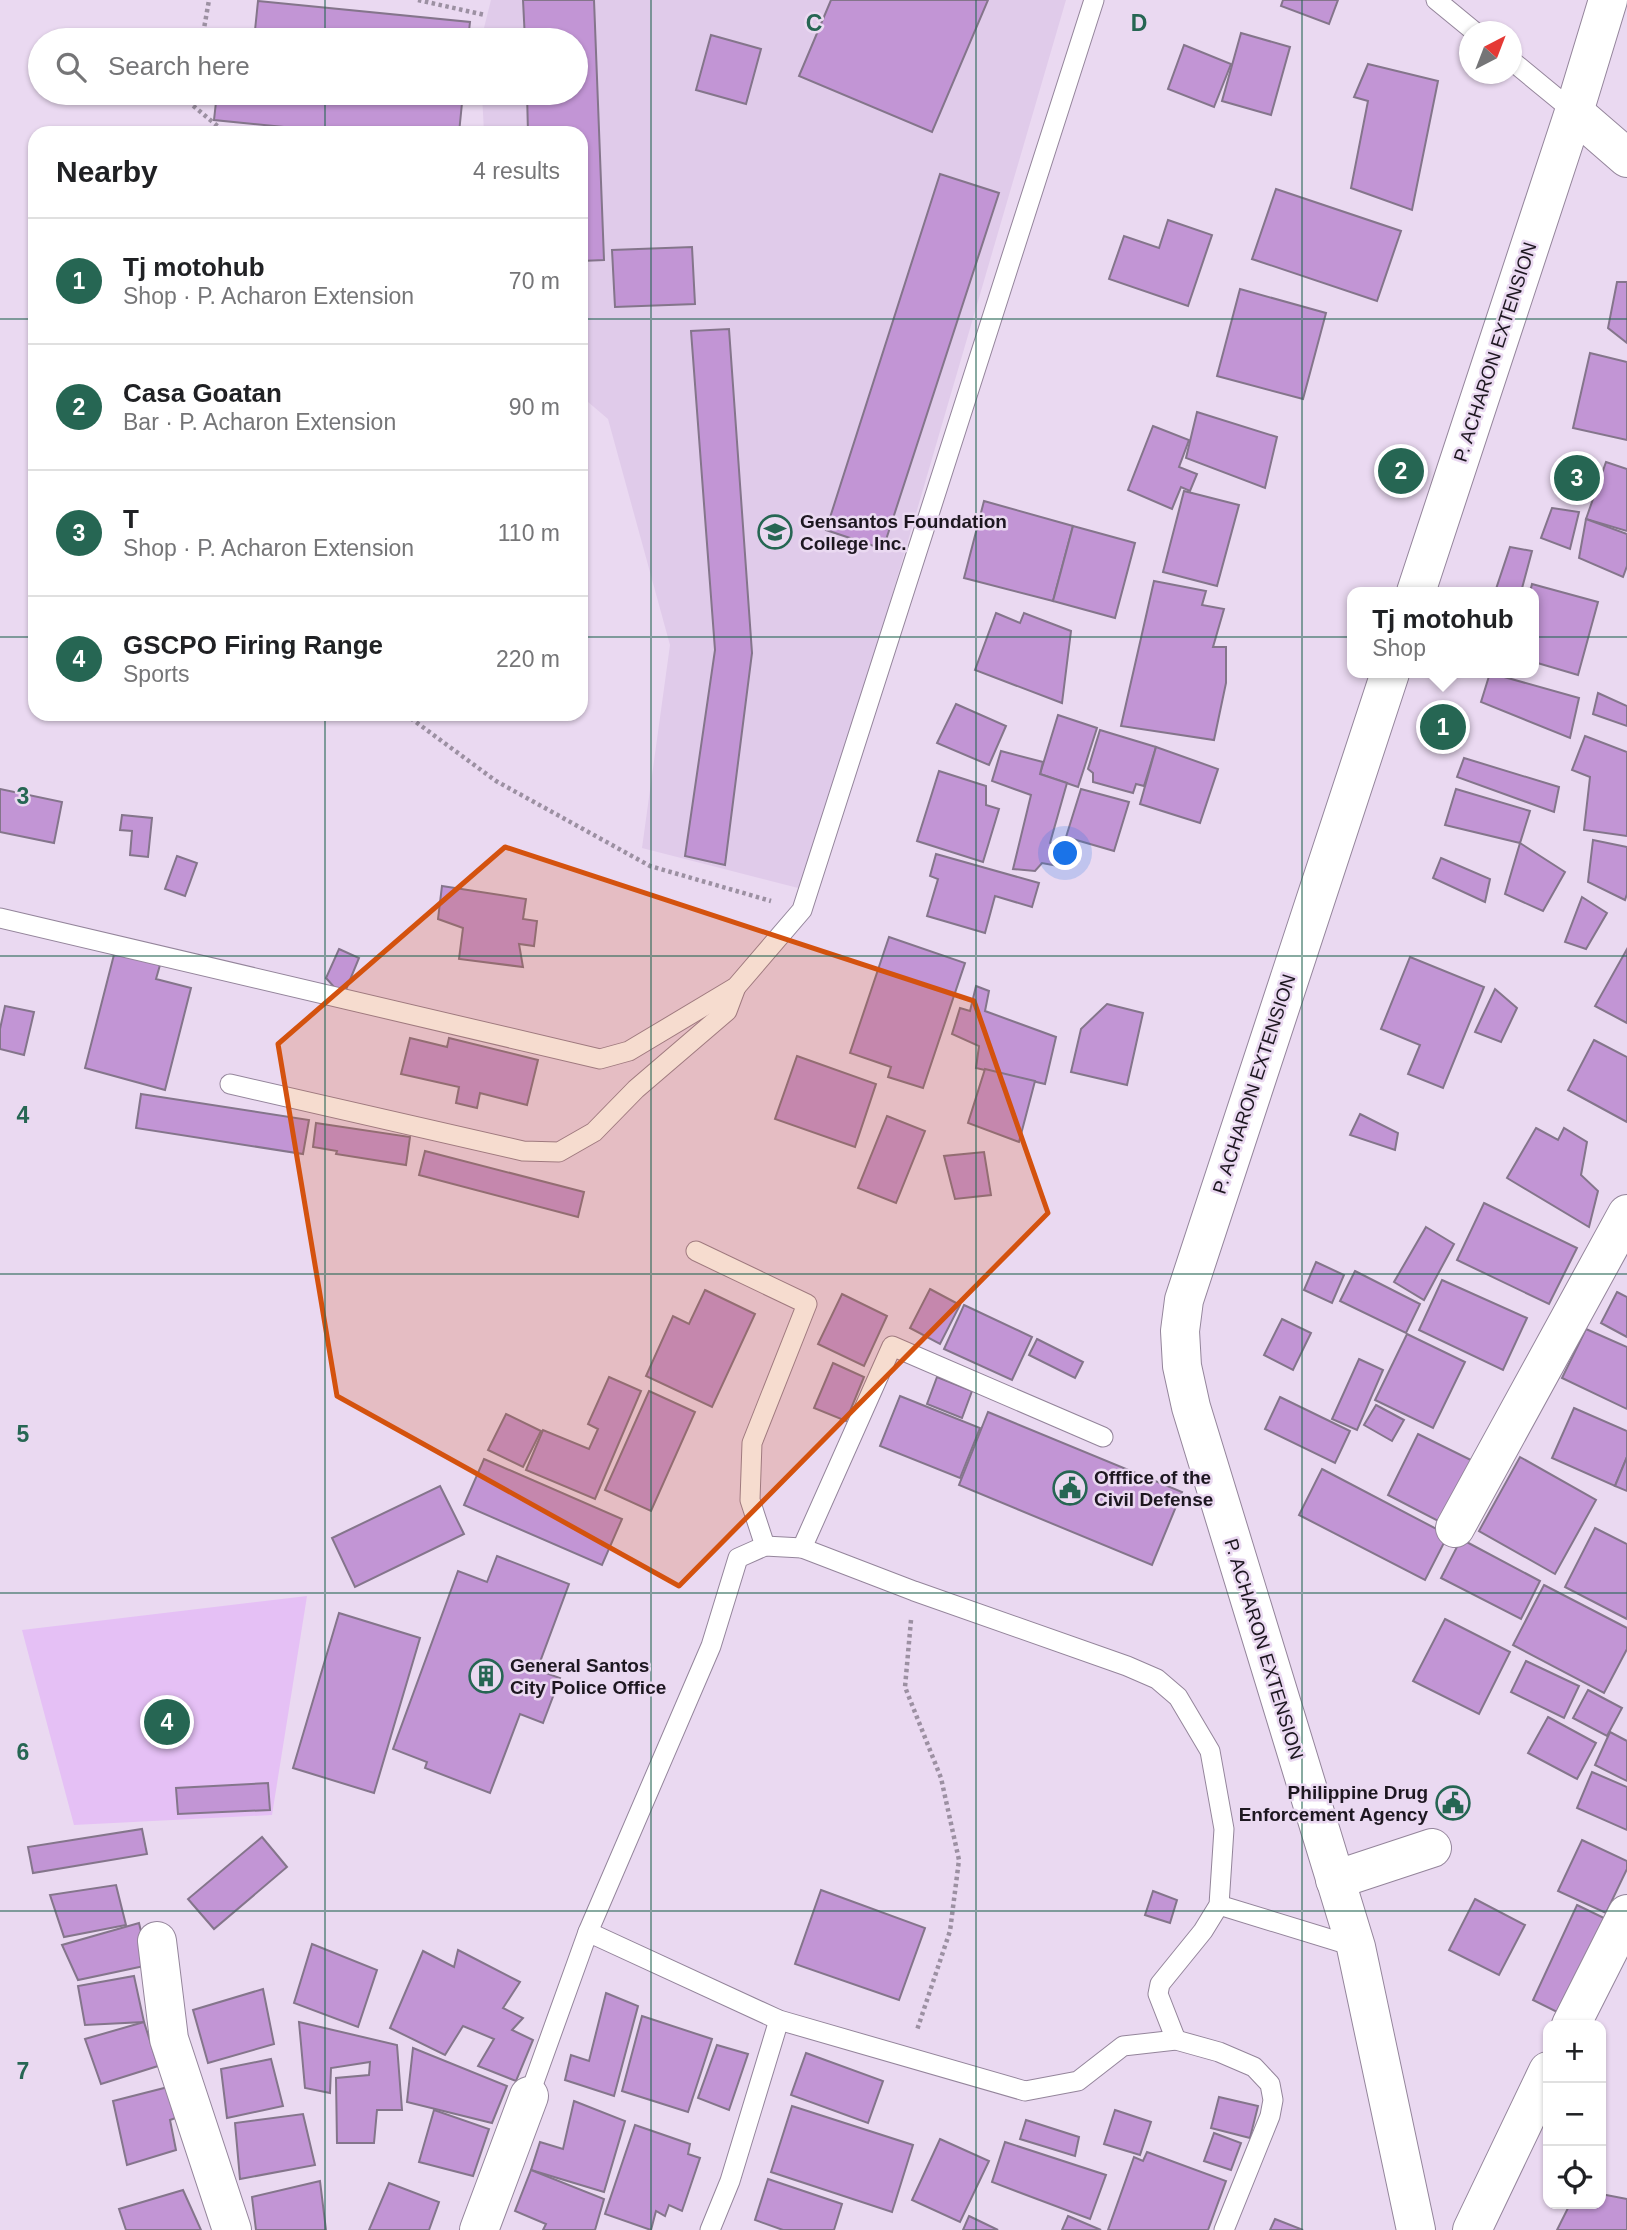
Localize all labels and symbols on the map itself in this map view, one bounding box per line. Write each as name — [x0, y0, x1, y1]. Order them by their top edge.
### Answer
text: C — [806, 10, 822, 36]
text: D — [1131, 10, 1147, 36]
north arrow — [1459, 21, 1522, 84]
street label: P. ACHARON EXTENSION — [1450, 239, 1540, 465]
pin: 2 — [1378, 445, 1424, 497]
pin: 3 — [1554, 452, 1600, 504]
place label: Gensantos Foundation College Inc. — [800, 511, 1007, 554]
school or university icon: Gensantos Foundation College Inc. — [756, 513, 794, 551]
pin: 1 — [1420, 701, 1466, 753]
text: 3 — [17, 783, 29, 809]
your location — [1048, 836, 1082, 870]
street label: P. ACHARON EXTENSION — [1209, 971, 1299, 1197]
text: 4 — [17, 1102, 30, 1128]
text: 5 — [17, 1421, 30, 1447]
place label: Offfice of the Civil Defense — [1094, 1467, 1213, 1510]
public building icon: Offfice of the Civil Defense — [1051, 1469, 1089, 1507]
street label: P. ACHARON EXTENSION — [1220, 1536, 1308, 1762]
place label: General Santos City Police Office — [510, 1655, 666, 1698]
building icon: General Santos City Police Office — [467, 1657, 505, 1695]
pin: 4 — [144, 1696, 190, 1748]
text: 6 — [17, 1739, 29, 1765]
place label: Philippine Drug Enforcement Agency — [1239, 1782, 1428, 1825]
public building icon: Philippine Drug Enforcement Agency — [1434, 1784, 1472, 1822]
text: 7 — [17, 2058, 29, 2084]

